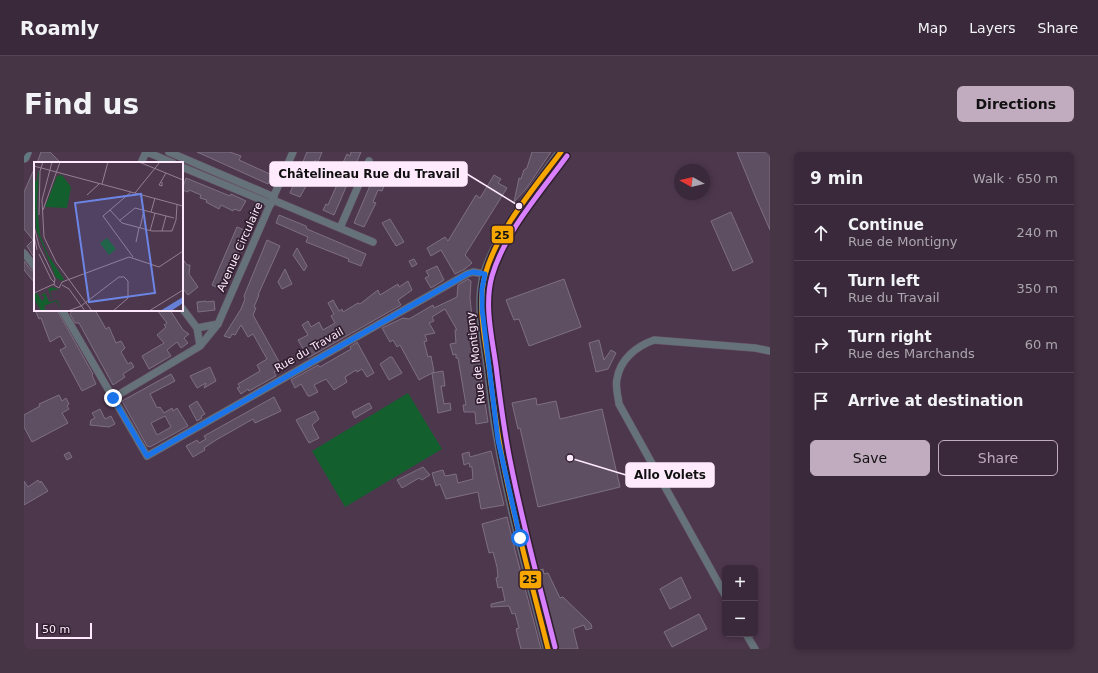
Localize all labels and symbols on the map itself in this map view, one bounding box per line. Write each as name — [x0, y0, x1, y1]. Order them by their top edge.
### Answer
inset map — [34, 162, 183, 311]
callout: Châtelineau Rue du Travail — [270, 162, 467, 186]
north arrow — [674, 164, 710, 200]
text: Châtelineau Rue du Travail — [278, 167, 460, 181]
street label: Avenue Circulaire — [214, 200, 266, 294]
line badge: 25 — [491, 225, 514, 244]
text: 25 — [494, 229, 510, 242]
street label: Rue de Montigny — [464, 311, 488, 405]
street label: Rue du Travail — [272, 325, 346, 375]
route end — [104, 389, 122, 407]
callout: Allo Volets — [626, 463, 714, 487]
text: Allo Volets — [634, 468, 706, 482]
route start — [511, 529, 529, 547]
line badge: 25 — [519, 570, 542, 589]
text: 25 — [522, 573, 538, 586]
scale bar — [36, 621, 92, 640]

